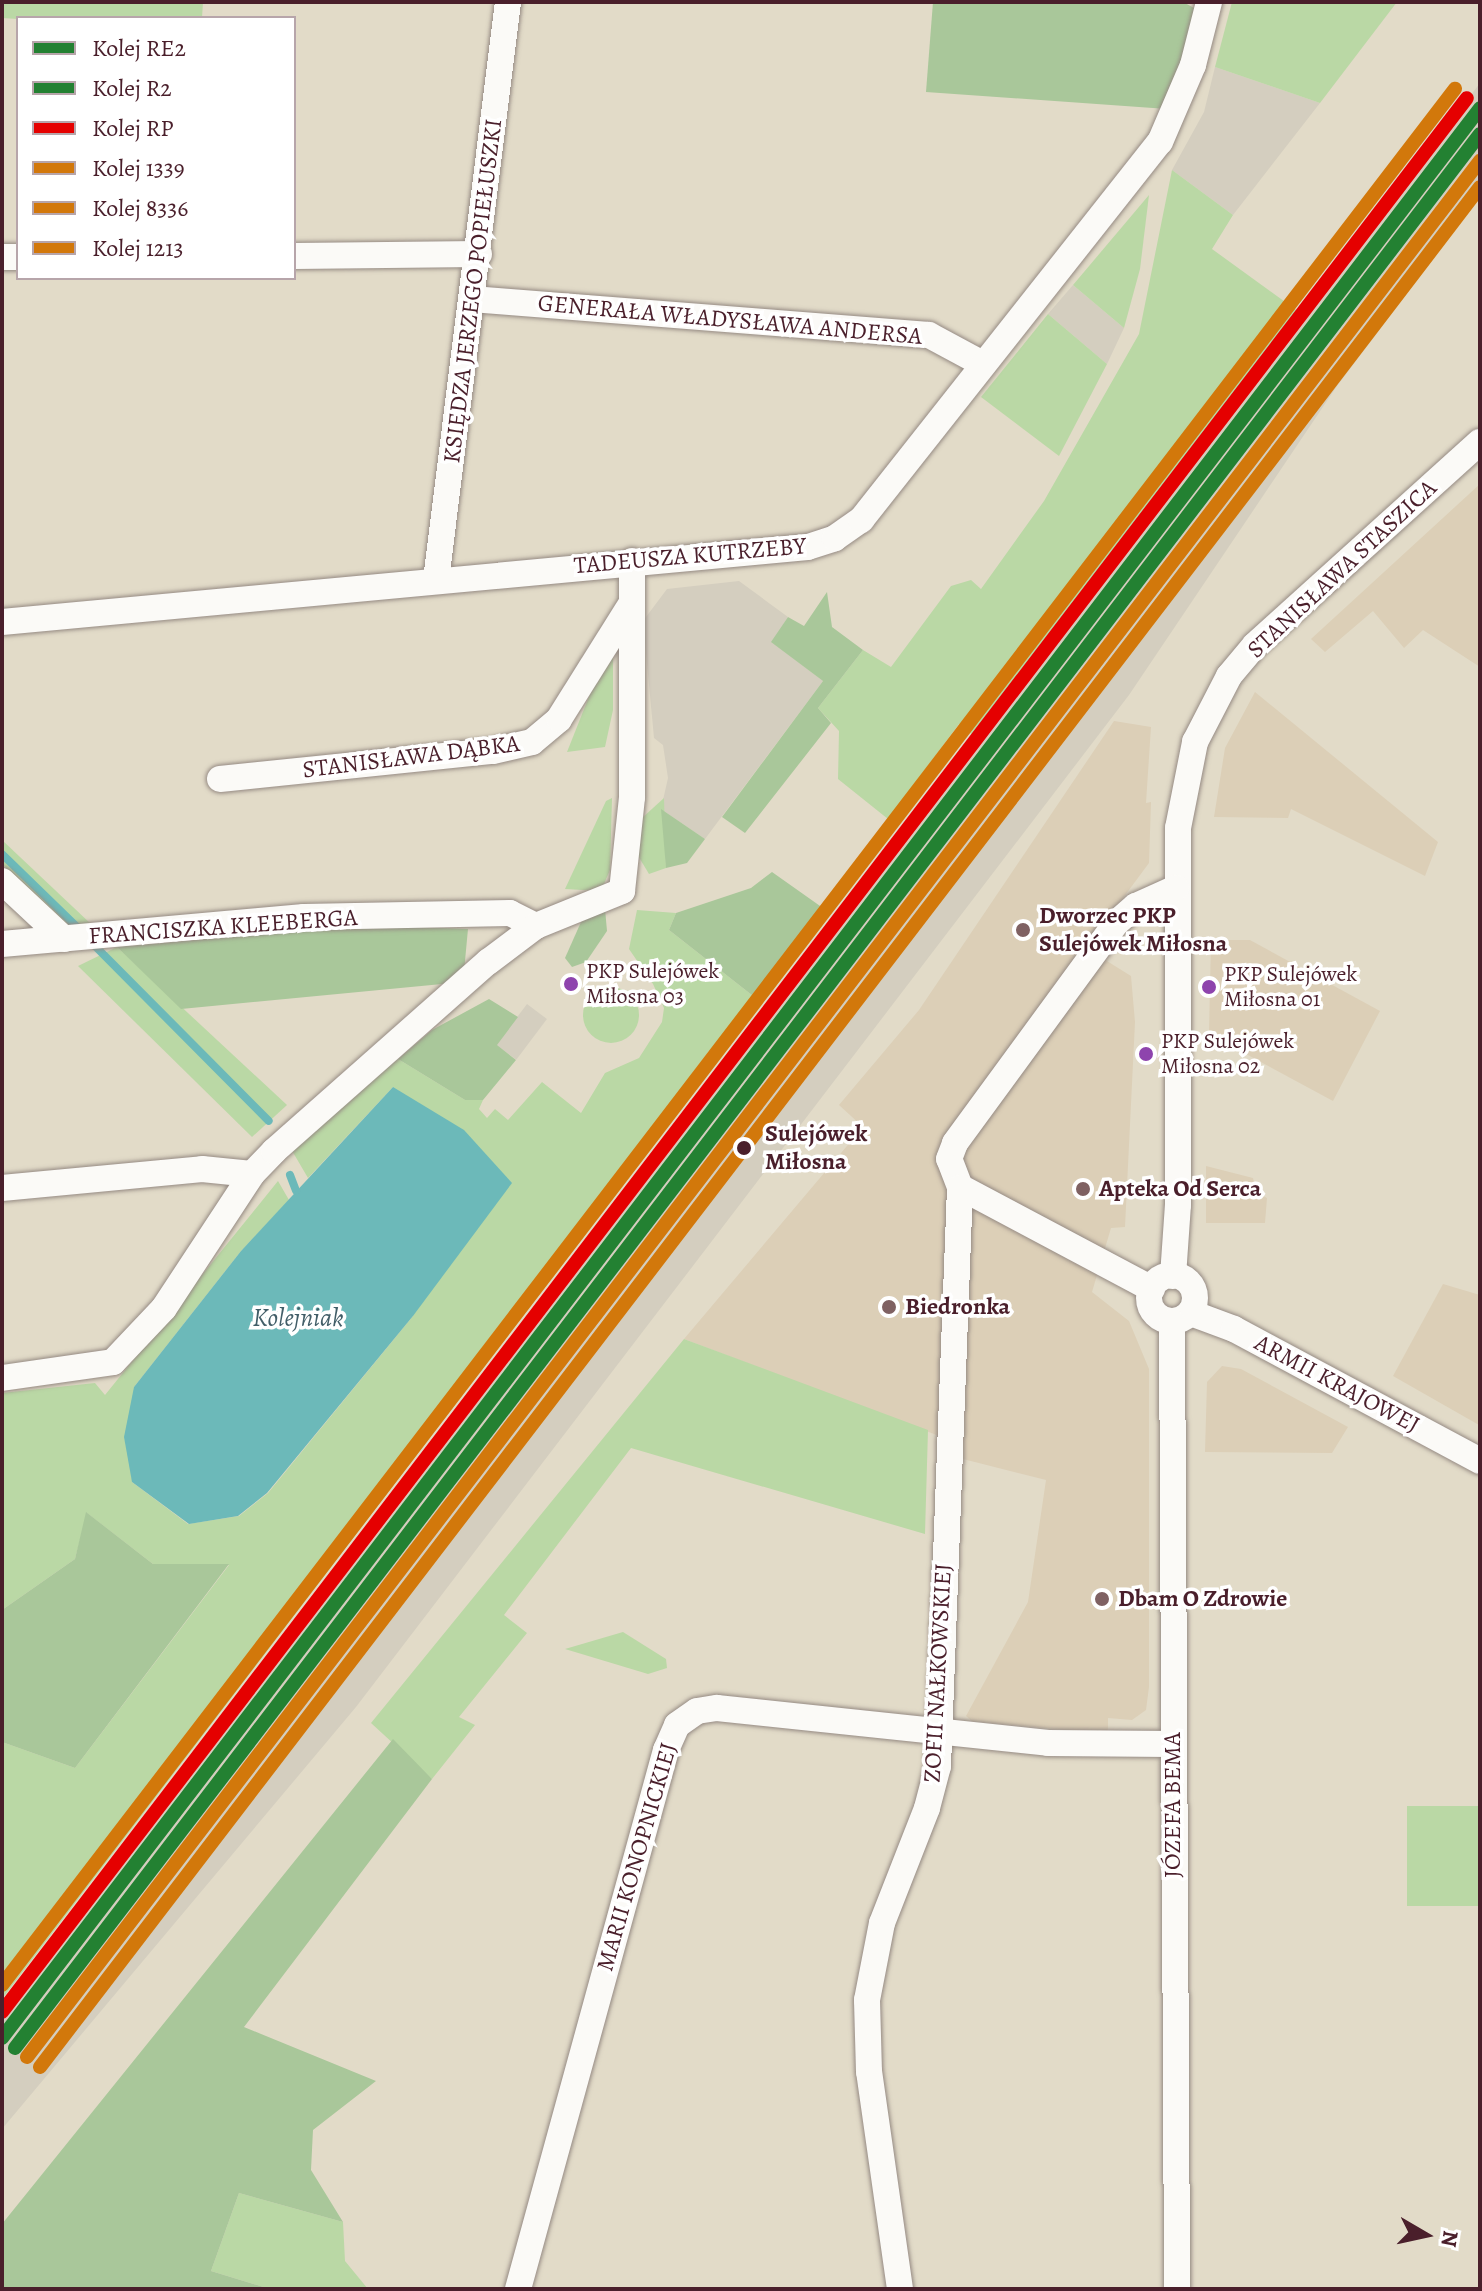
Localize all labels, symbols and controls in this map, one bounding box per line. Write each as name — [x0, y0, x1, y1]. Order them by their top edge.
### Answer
legend — [16, 16, 296, 280]
text: Kolej RE2 — [92, 32, 186, 64]
text: Kolej R2 — [92, 72, 172, 104]
text: Kolej RP — [92, 112, 174, 144]
street label: KSIĘDZA JERZEGO POPIEŁUSZKI — [438, 117, 508, 465]
text: Kolej 1339 — [92, 152, 185, 184]
text: Kolej 8336 — [92, 192, 188, 224]
text: Kolej 1213 — [92, 232, 183, 264]
street label: GENERAŁA WŁADYSŁAWA ANDERSA — [537, 289, 923, 351]
street label: STANISŁAWA STASZICA — [1241, 474, 1443, 664]
street label: TADEUSZA KUTRZEBY — [573, 531, 807, 581]
street label: STANISŁAWA DĄBKA — [301, 729, 521, 785]
place label: Dworzec PKP Sulejówek Miłosna — [1039, 902, 1227, 958]
street label: FRANCISZKA KLEEBERGA — [87, 903, 359, 951]
marker: Dworzec PKP Sulejówek Miłosna — [1014, 921, 1032, 939]
place label: PKP Sulejówek Miłosna 03 — [586, 958, 719, 1010]
place label: PKP Sulejówek Miłosna 01 — [1224, 961, 1357, 1012]
marker: PKP Sulejówek Miłosna 03 — [563, 976, 579, 992]
marker: PKP Sulejówek Miłosna 01 — [1201, 979, 1217, 995]
place label: PKP Sulejówek Miłosna 02 — [1161, 1028, 1294, 1080]
marker: PKP Sulejówek Miłosna 02 — [1138, 1046, 1154, 1062]
place label: Sulejówek Miłosna — [765, 1120, 868, 1176]
marker: Sulejówek Miłosna — [730, 1134, 758, 1162]
place label: Apteka Od Serca — [1099, 1175, 1261, 1203]
marker: Apteka Od Serca — [1074, 1180, 1092, 1198]
place label: Biedronka — [905, 1293, 1010, 1321]
marker: Biedronka — [880, 1298, 898, 1316]
water label: Kolejniak — [253, 1302, 343, 1334]
street label: ARMII KRAJOWEJ — [1250, 1328, 1424, 1440]
street label: ZOFII NAŁKOWSKIEJ — [918, 1563, 958, 1783]
place label: Dbam O Zdrowie — [1118, 1585, 1287, 1613]
marker: Dbam O Zdrowie — [1093, 1590, 1111, 1608]
street label: JÓZEFA BEMA — [1159, 1732, 1187, 1878]
street label: MARII KONOPNICKIEJ — [591, 1740, 683, 1974]
north arrow — [1386, 2195, 1466, 2275]
text: N — [1434, 2228, 1466, 2249]

